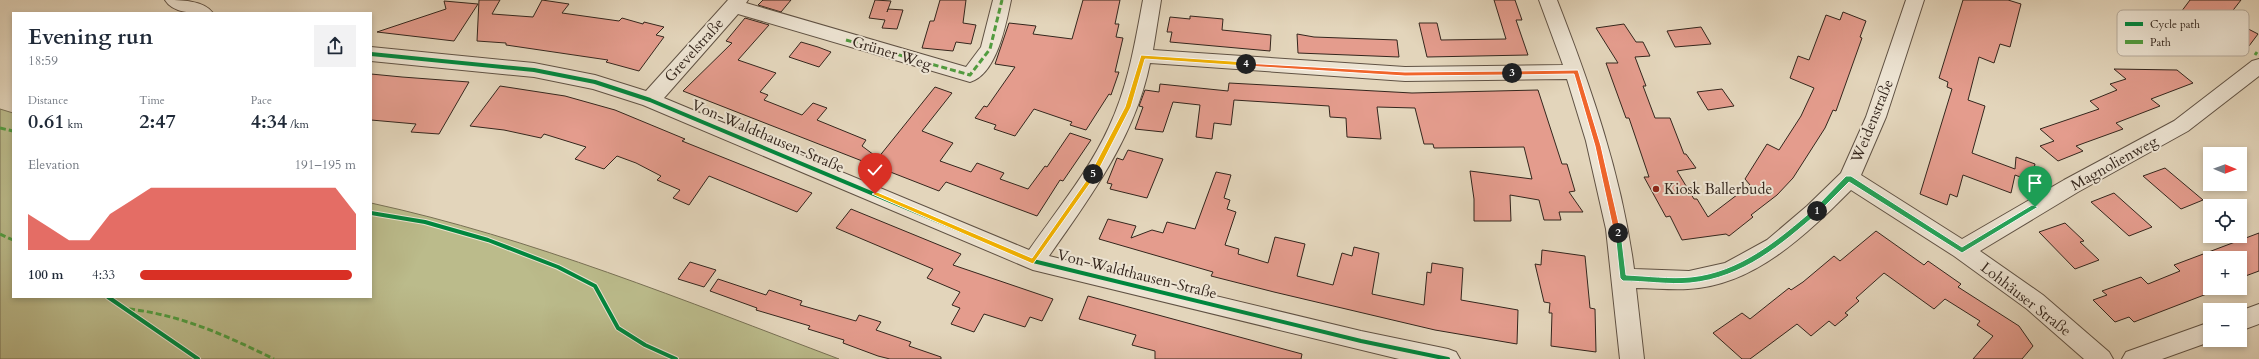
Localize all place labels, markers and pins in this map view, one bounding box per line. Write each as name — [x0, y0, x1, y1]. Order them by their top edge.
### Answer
pin: 4 — [1236, 54, 1256, 74]
pin: 3 — [1502, 63, 1522, 83]
pin — [858, 153, 892, 194]
pin: 5 — [1083, 164, 1103, 184]
pin — [2018, 166, 2052, 207]
place label: Kiosk Ballerbude — [1664, 179, 1772, 199]
marker: Kiosk Ballerbude — [1651, 184, 1661, 194]
pin: 1 — [1807, 201, 1827, 221]
pin: 2 — [1608, 223, 1628, 243]

